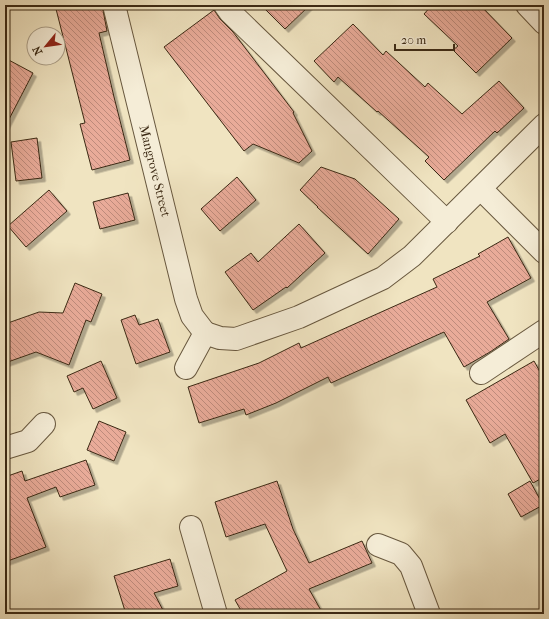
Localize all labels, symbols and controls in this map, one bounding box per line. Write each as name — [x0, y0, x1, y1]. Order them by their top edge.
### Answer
north arrow — [26, 26, 66, 66]
scale bar — [395, 26, 454, 52]
text: 20 m — [401, 33, 426, 47]
text: N — [30, 43, 45, 57]
street label: Mangrove Street — [136, 124, 174, 219]

